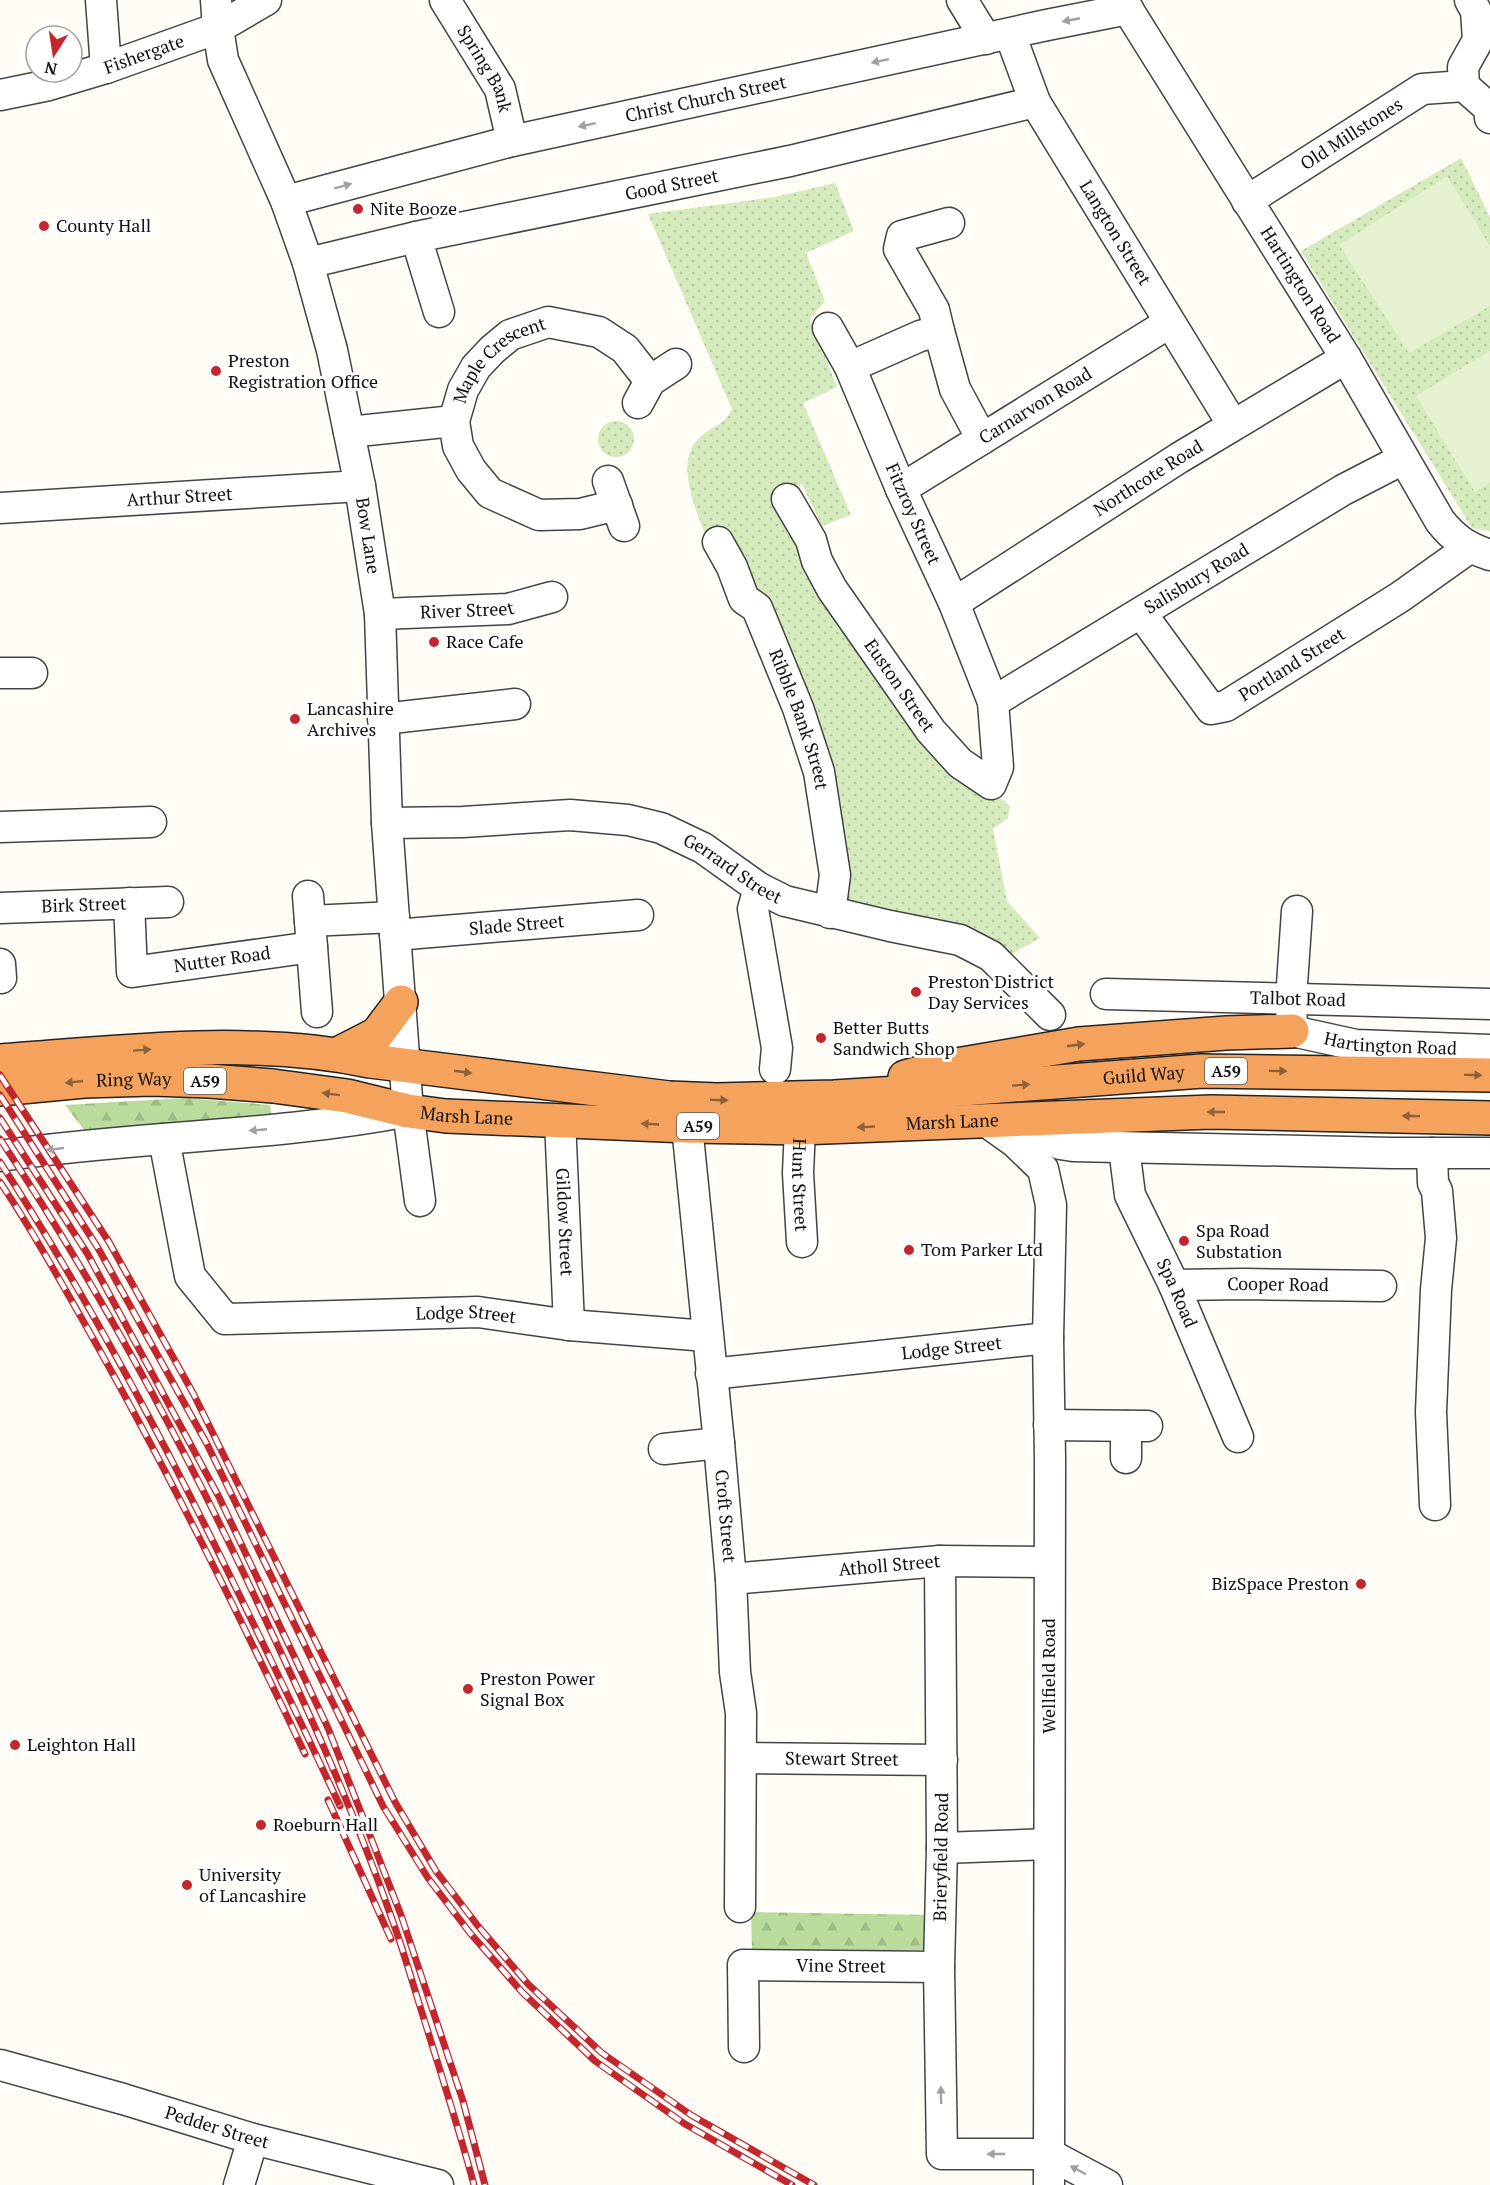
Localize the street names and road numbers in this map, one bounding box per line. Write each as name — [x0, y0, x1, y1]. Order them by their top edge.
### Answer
street label: Spring Bank — [452, 20, 518, 115]
street label: Fishergate — [100, 28, 187, 79]
street label: Christ Church Street — [623, 69, 789, 127]
street label: Old Millstones — [1295, 92, 1407, 175]
street label: Good Street — [623, 163, 721, 205]
street label: Langton Street — [1075, 175, 1158, 290]
street label: Hartington Road — [1256, 221, 1347, 347]
street label: Maple Crescent — [447, 311, 549, 406]
street label: Carnarvon Road — [974, 361, 1096, 449]
street label: Northcote Road — [1088, 433, 1207, 521]
street label: Fitzroy Street — [881, 459, 947, 568]
street label: Arthur Street — [126, 481, 234, 511]
street label: Bow Lane — [351, 496, 387, 575]
street label: Salisbury Road — [1139, 537, 1253, 619]
street label: River Street — [419, 595, 517, 623]
street label: Portland Street — [1234, 621, 1350, 706]
street label: Euston Street — [859, 634, 941, 737]
street label: Ribble Bank Street — [764, 645, 835, 792]
street label: Gerrard Street — [679, 827, 787, 909]
street label: Birk Street — [41, 890, 127, 918]
street label: Slade Street — [468, 908, 565, 940]
street label: Nutter Road — [172, 940, 272, 977]
street label: Talbot Road — [1250, 985, 1346, 1011]
street label: Hartington Road — [1322, 1025, 1457, 1060]
road number: A59 — [1205, 1058, 1247, 1084]
street label: Guild Way — [1102, 1059, 1186, 1089]
street label: Ring Way — [96, 1066, 173, 1092]
road number: A59 — [184, 1068, 226, 1094]
street label: Marsh Lane — [419, 1100, 514, 1130]
street label: Marsh Lane — [905, 1107, 999, 1135]
road number: A59 — [677, 1113, 719, 1139]
street label: Hunt Street — [787, 1138, 814, 1232]
street label: Gildow Street — [551, 1167, 580, 1277]
street label: Spa Road — [1152, 1254, 1204, 1331]
street label: Cooper Road — [1227, 1271, 1329, 1296]
street label: Lodge Street — [415, 1299, 518, 1328]
street label: Lodge Street — [900, 1330, 1003, 1365]
street label: Croft Street — [710, 1468, 743, 1564]
street label: Atholl Street — [838, 1548, 941, 1581]
street label: Wellfield Road — [1036, 1618, 1060, 1734]
street label: Stewart Street — [785, 1745, 899, 1771]
street label: Brieryfield Road — [927, 1792, 953, 1921]
street label: Vine Street — [796, 1953, 886, 1977]
street label: Pedder Street — [162, 2100, 272, 2154]

